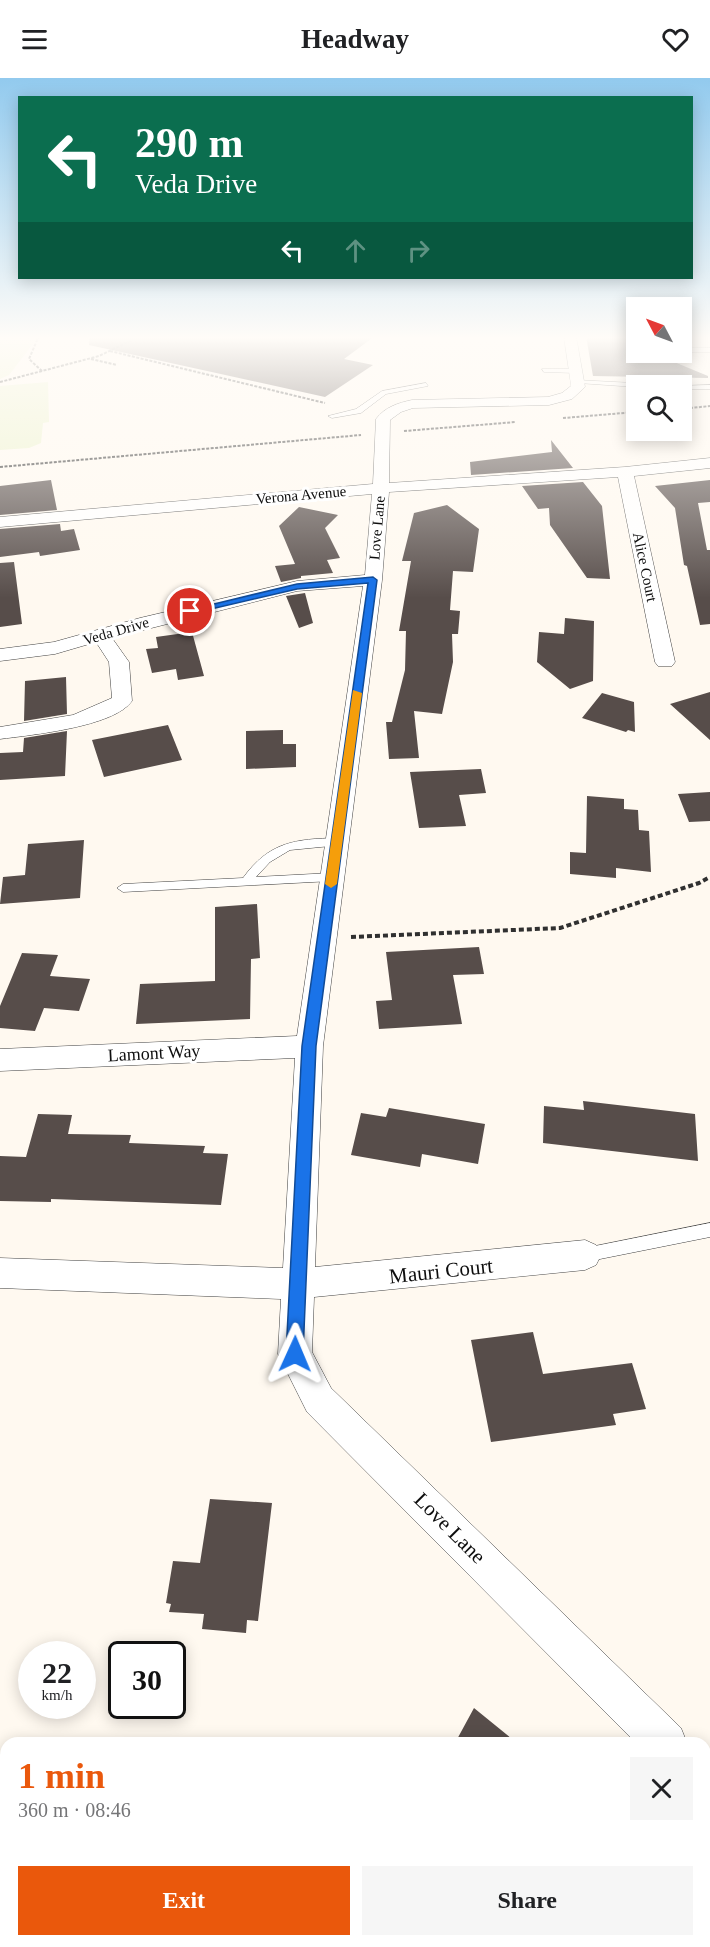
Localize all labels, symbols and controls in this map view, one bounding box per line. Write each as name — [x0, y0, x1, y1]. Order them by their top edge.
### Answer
icon: menu — [18, 23, 51, 56]
icon: heart — [659, 23, 692, 56]
text: Headway — [301, 24, 409, 54]
icon: left — [36, 120, 114, 198]
text: 290 m — [135, 120, 244, 166]
text: Veda Drive — [135, 169, 257, 199]
icon: left — [276, 234, 309, 267]
icon: ahead — [339, 234, 372, 267]
icon: right — [402, 234, 435, 267]
north arrow — [626, 297, 692, 363]
map controls — [626, 297, 692, 441]
button: search — [626, 375, 692, 441]
street label: Verona Avenue — [255, 483, 347, 507]
street label: Love Lane — [366, 495, 388, 561]
street label: Alice Court — [630, 531, 660, 604]
pin — [164, 585, 215, 636]
icon: arrive — [173, 594, 206, 627]
street label: Veda Drive — [81, 614, 151, 648]
street label: Lamont Way — [107, 1041, 201, 1065]
street label: Mauri Court — [388, 1254, 494, 1288]
position arrow — [263, 1322, 327, 1386]
street label: Love Lane — [410, 1488, 490, 1568]
speed limit sign: 30 — [108, 1641, 186, 1719]
text: 22 — [42, 1656, 72, 1689]
text: km/h — [42, 1687, 72, 1703]
text: 1 min — [18, 1756, 105, 1796]
button: close — [630, 1757, 693, 1820]
text: 360 m · 08:46 — [18, 1799, 131, 1821]
button: Exit — [18, 1866, 350, 1935]
button: Share — [362, 1866, 693, 1935]

